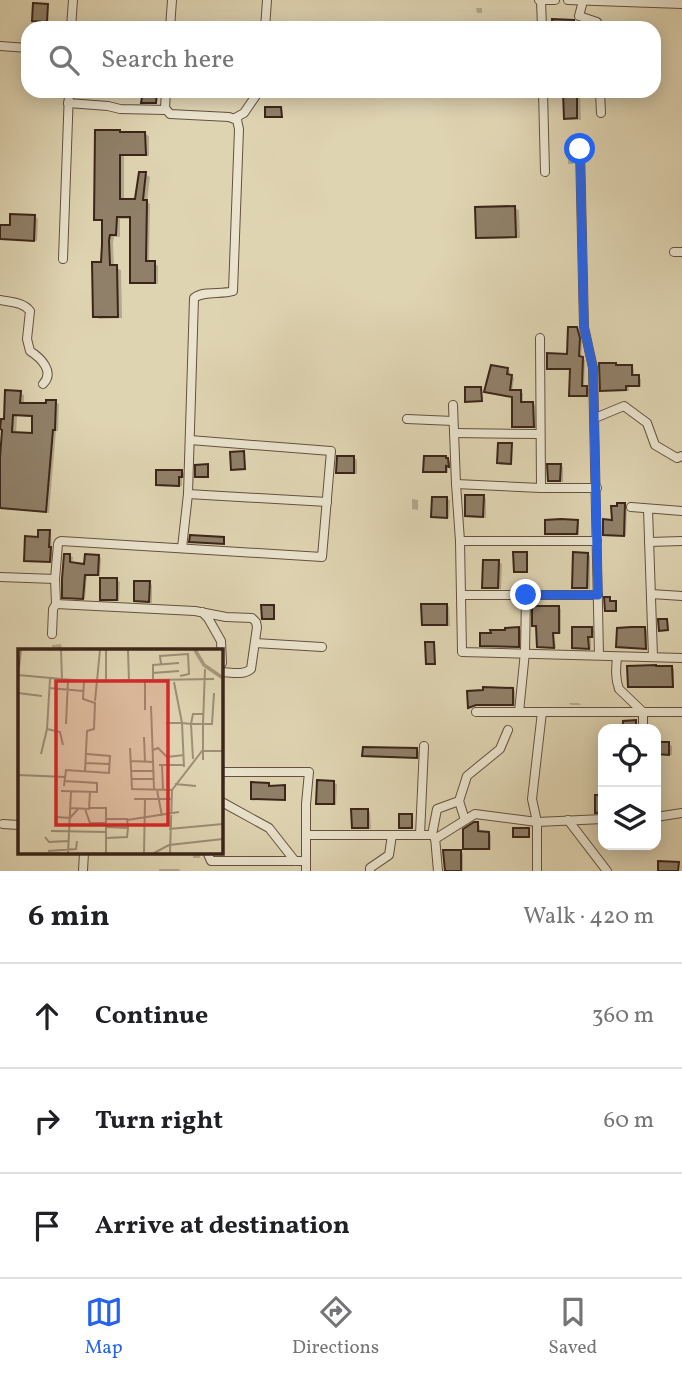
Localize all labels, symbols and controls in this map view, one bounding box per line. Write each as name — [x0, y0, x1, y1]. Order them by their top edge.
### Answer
search box — [21, 21, 661, 98]
icon: search — [45, 41, 83, 79]
text: Search here — [101, 42, 234, 78]
route start — [564, 133, 595, 164]
route end — [510, 579, 541, 610]
inset map — [18, 649, 222, 853]
map controls — [598, 724, 661, 850]
button: locate — [598, 724, 661, 787]
button: layers — [598, 787, 661, 850]
text: 6 min — [28, 896, 110, 938]
text: Walk · 420 m — [523, 901, 654, 933]
icon: ahead — [28, 997, 66, 1035]
text: Continue — [95, 998, 208, 1034]
text: 360 m — [592, 1000, 654, 1032]
icon: right — [28, 1102, 66, 1140]
text: Turn right — [95, 1103, 223, 1139]
text: 60 m — [604, 1105, 654, 1137]
icon: arrive — [28, 1207, 66, 1245]
text: Arrive at destination — [95, 1208, 350, 1244]
tab: Map — [85, 1293, 123, 1361]
tab: Directions — [292, 1293, 379, 1361]
tab: Saved — [548, 1293, 597, 1361]

